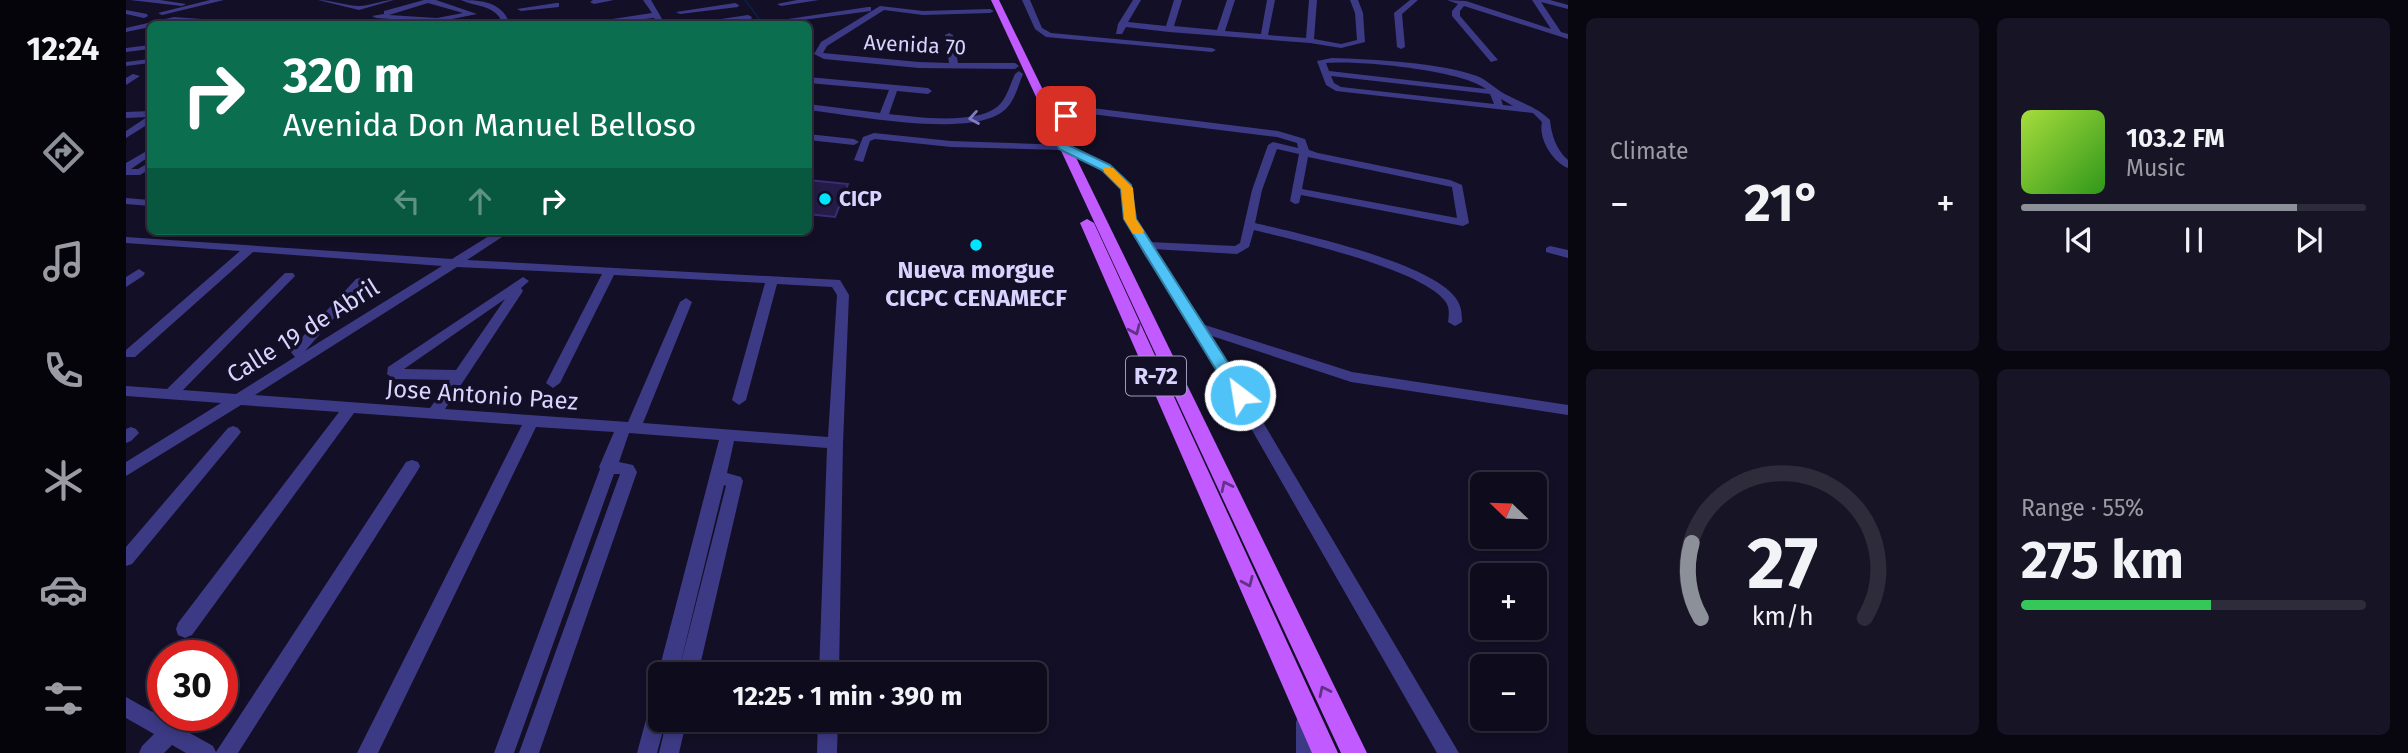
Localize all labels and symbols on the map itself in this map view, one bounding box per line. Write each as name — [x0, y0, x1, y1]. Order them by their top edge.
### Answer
street label: Avenida 70 — [863, 29, 967, 61]
pin — [1036, 86, 1096, 146]
one-way arrow — [968, 110, 980, 125]
place label: CICP — [839, 186, 882, 212]
marker: CICP — [817, 191, 833, 207]
marker: Nueva morgue CICPC CENAMECF — [968, 237, 984, 253]
place label: Nueva morgue CICPC CENAMECF — [885, 256, 1067, 312]
street label: Calle 19 de Abril — [222, 273, 384, 389]
one-way arrow — [1127, 323, 1141, 335]
road number: R-72 — [1126, 356, 1186, 396]
position arrow — [1203, 358, 1277, 432]
street label: Jose Antonio Paez — [385, 374, 579, 416]
north arrow — [1470, 472, 1547, 550]
one-way arrow — [1220, 481, 1234, 493]
one-way arrow — [1240, 575, 1254, 587]
speed limit sign: 30 — [147, 640, 238, 731]
one-way arrow — [1318, 686, 1332, 699]

